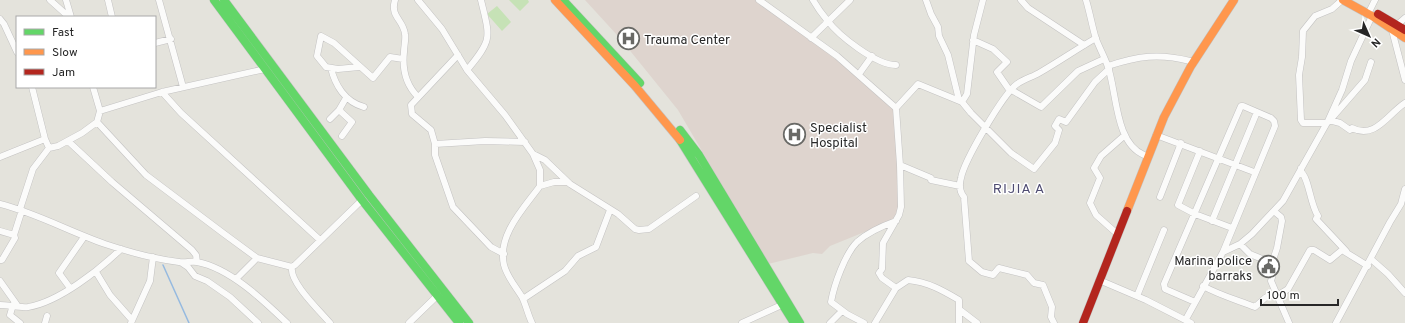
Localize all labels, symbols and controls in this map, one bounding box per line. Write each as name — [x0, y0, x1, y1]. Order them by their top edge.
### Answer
legend — [16, 16, 156, 88]
north arrow — [1349, 16, 1389, 56]
text: Fast — [52, 25, 74, 41]
hospital icon: Trauma Center — [616, 26, 642, 52]
place label: Trauma Center — [644, 33, 730, 49]
text: N — [1368, 35, 1383, 50]
text: Slow — [52, 45, 78, 61]
text: Jam — [52, 65, 75, 81]
hospital icon: Specialist Hospital — [781, 121, 807, 147]
place label: Specialist Hospital — [810, 121, 867, 152]
district label: RIJIA A — [993, 181, 1045, 198]
place label: Marina police barraks — [1174, 254, 1252, 285]
public building icon: Marina police barraks — [1255, 254, 1281, 280]
scale bar — [1261, 281, 1338, 307]
text: 100 m — [1267, 288, 1300, 304]

